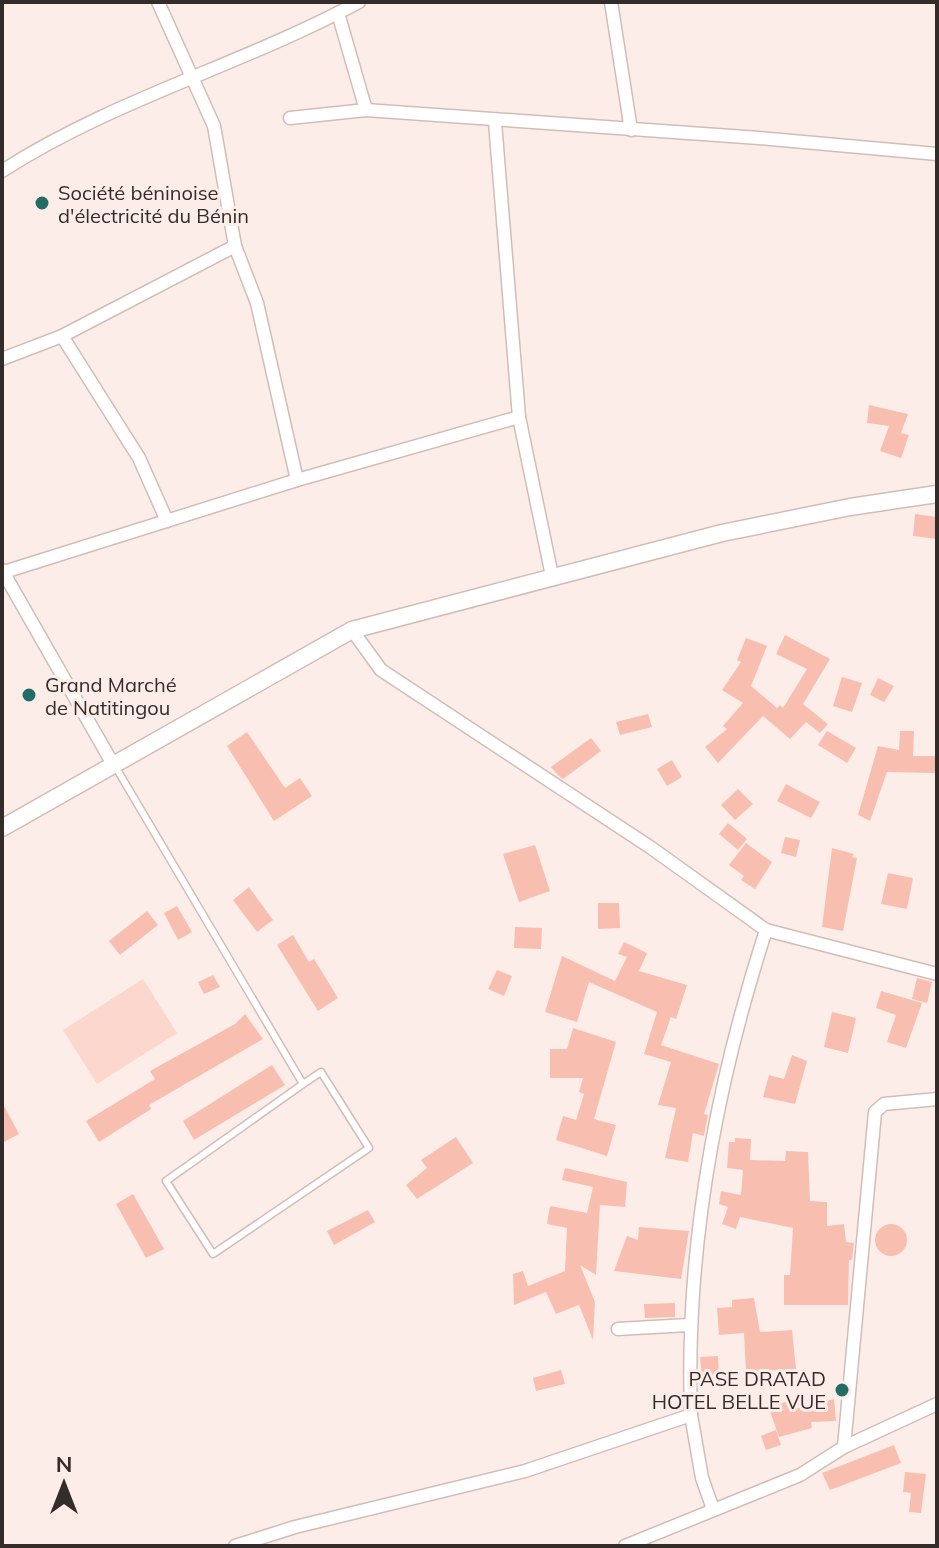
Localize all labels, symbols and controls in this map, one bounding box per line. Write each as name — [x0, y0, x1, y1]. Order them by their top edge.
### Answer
place label: Société béninoise d'électricité du Bénin — [58, 180, 249, 228]
marker: Société béninoise d'électricité du Bénin — [33, 194, 51, 212]
place label: Grand Marché de Natitingou — [45, 672, 177, 720]
marker: Grand Marché de Natitingou — [20, 686, 38, 704]
place label: PASE DRATAD HOTEL BELLE VUE — [652, 1366, 826, 1414]
marker: PASE DRATAD HOTEL BELLE VUE — [833, 1381, 851, 1399]
north arrow — [24, 1444, 104, 1524]
text: N — [56, 1450, 72, 1478]

